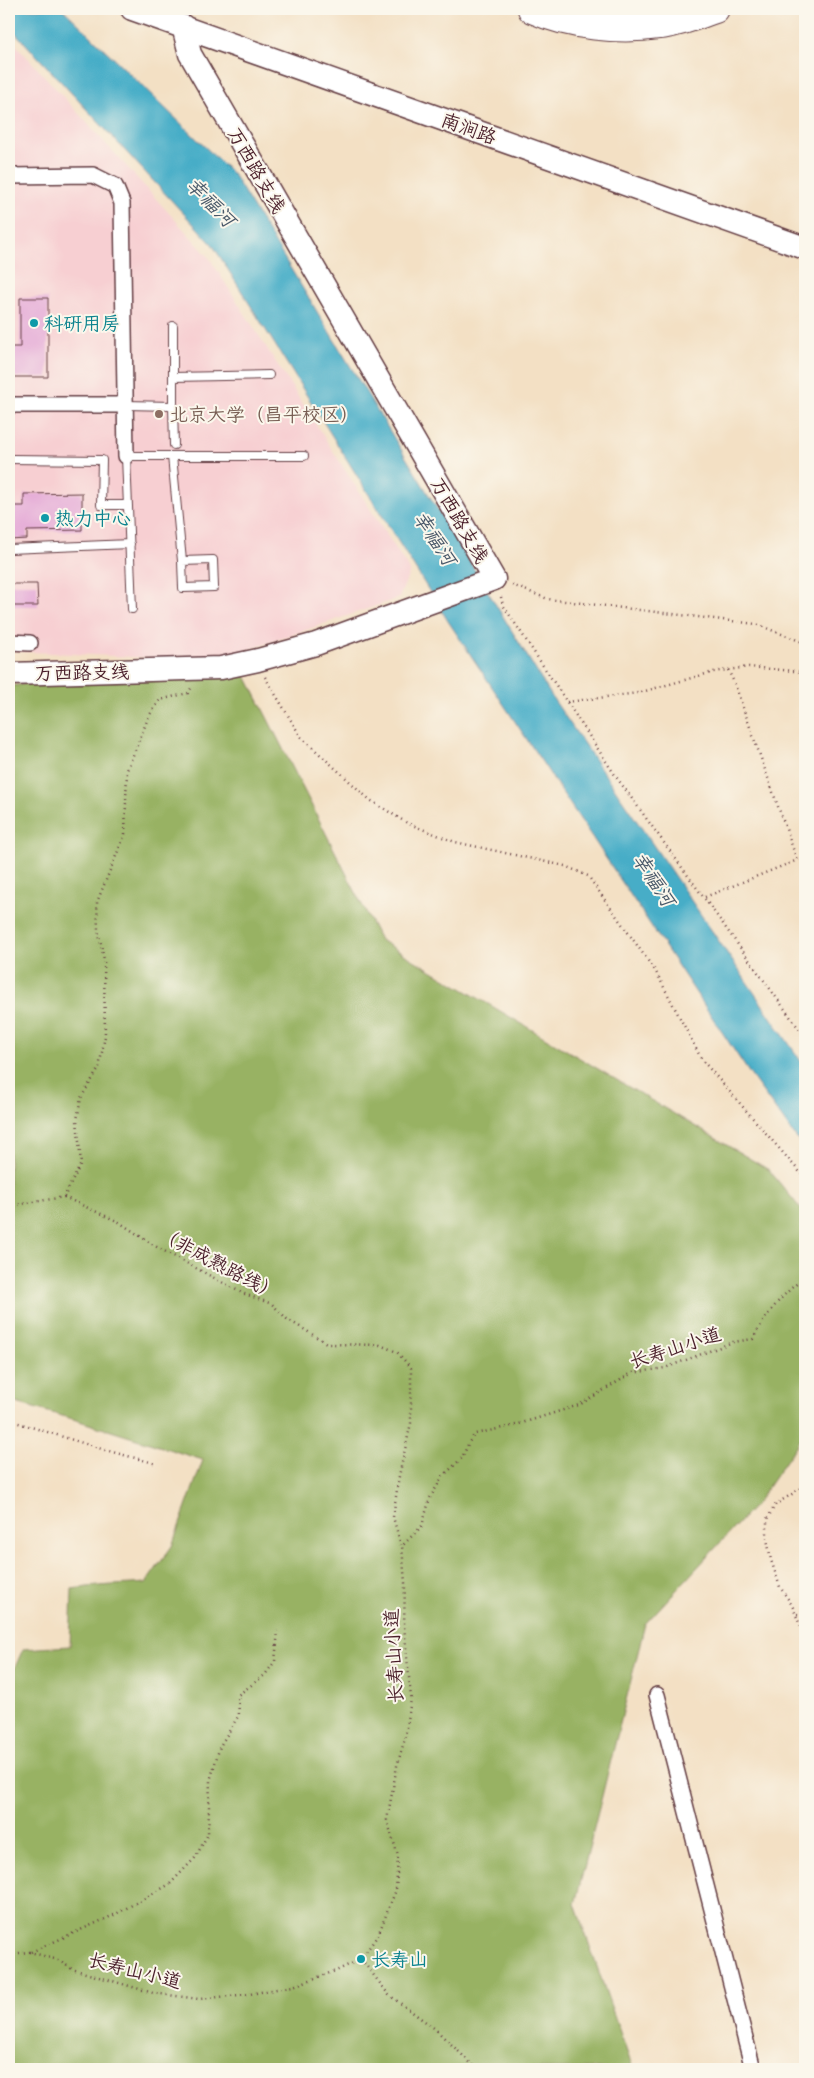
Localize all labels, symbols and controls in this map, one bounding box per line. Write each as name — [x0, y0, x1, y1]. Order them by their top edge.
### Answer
street label: 南涧路 — [438, 108, 500, 149]
street label: 万西路支线 — [223, 123, 290, 217]
water label: 幸福河 — [182, 172, 243, 234]
place label: 科研用房 — [44, 312, 120, 335]
marker: 科研用房 — [28, 317, 40, 329]
place label: 北京大学（昌平校区） — [169, 403, 359, 426]
marker: 北京大学（昌平校区） — [153, 408, 165, 420]
street label: 万西路支线 — [426, 473, 493, 567]
water label: 幸福河 — [409, 506, 463, 572]
place label: 热力中心 — [55, 507, 131, 530]
marker: 热力中心 — [39, 512, 51, 524]
street label: 万西路支线 — [34, 660, 130, 685]
water label: 幸福河 — [628, 847, 682, 913]
street label: （非成熟路线） — [155, 1222, 283, 1305]
street label: 长寿山小道 — [626, 1322, 724, 1373]
street label: 长寿山小道 — [380, 1608, 407, 1704]
street label: 长寿山小道 — [86, 1948, 184, 1993]
place label: 长寿山 — [371, 1948, 428, 1971]
marker: 长寿山 — [355, 1953, 367, 1965]

